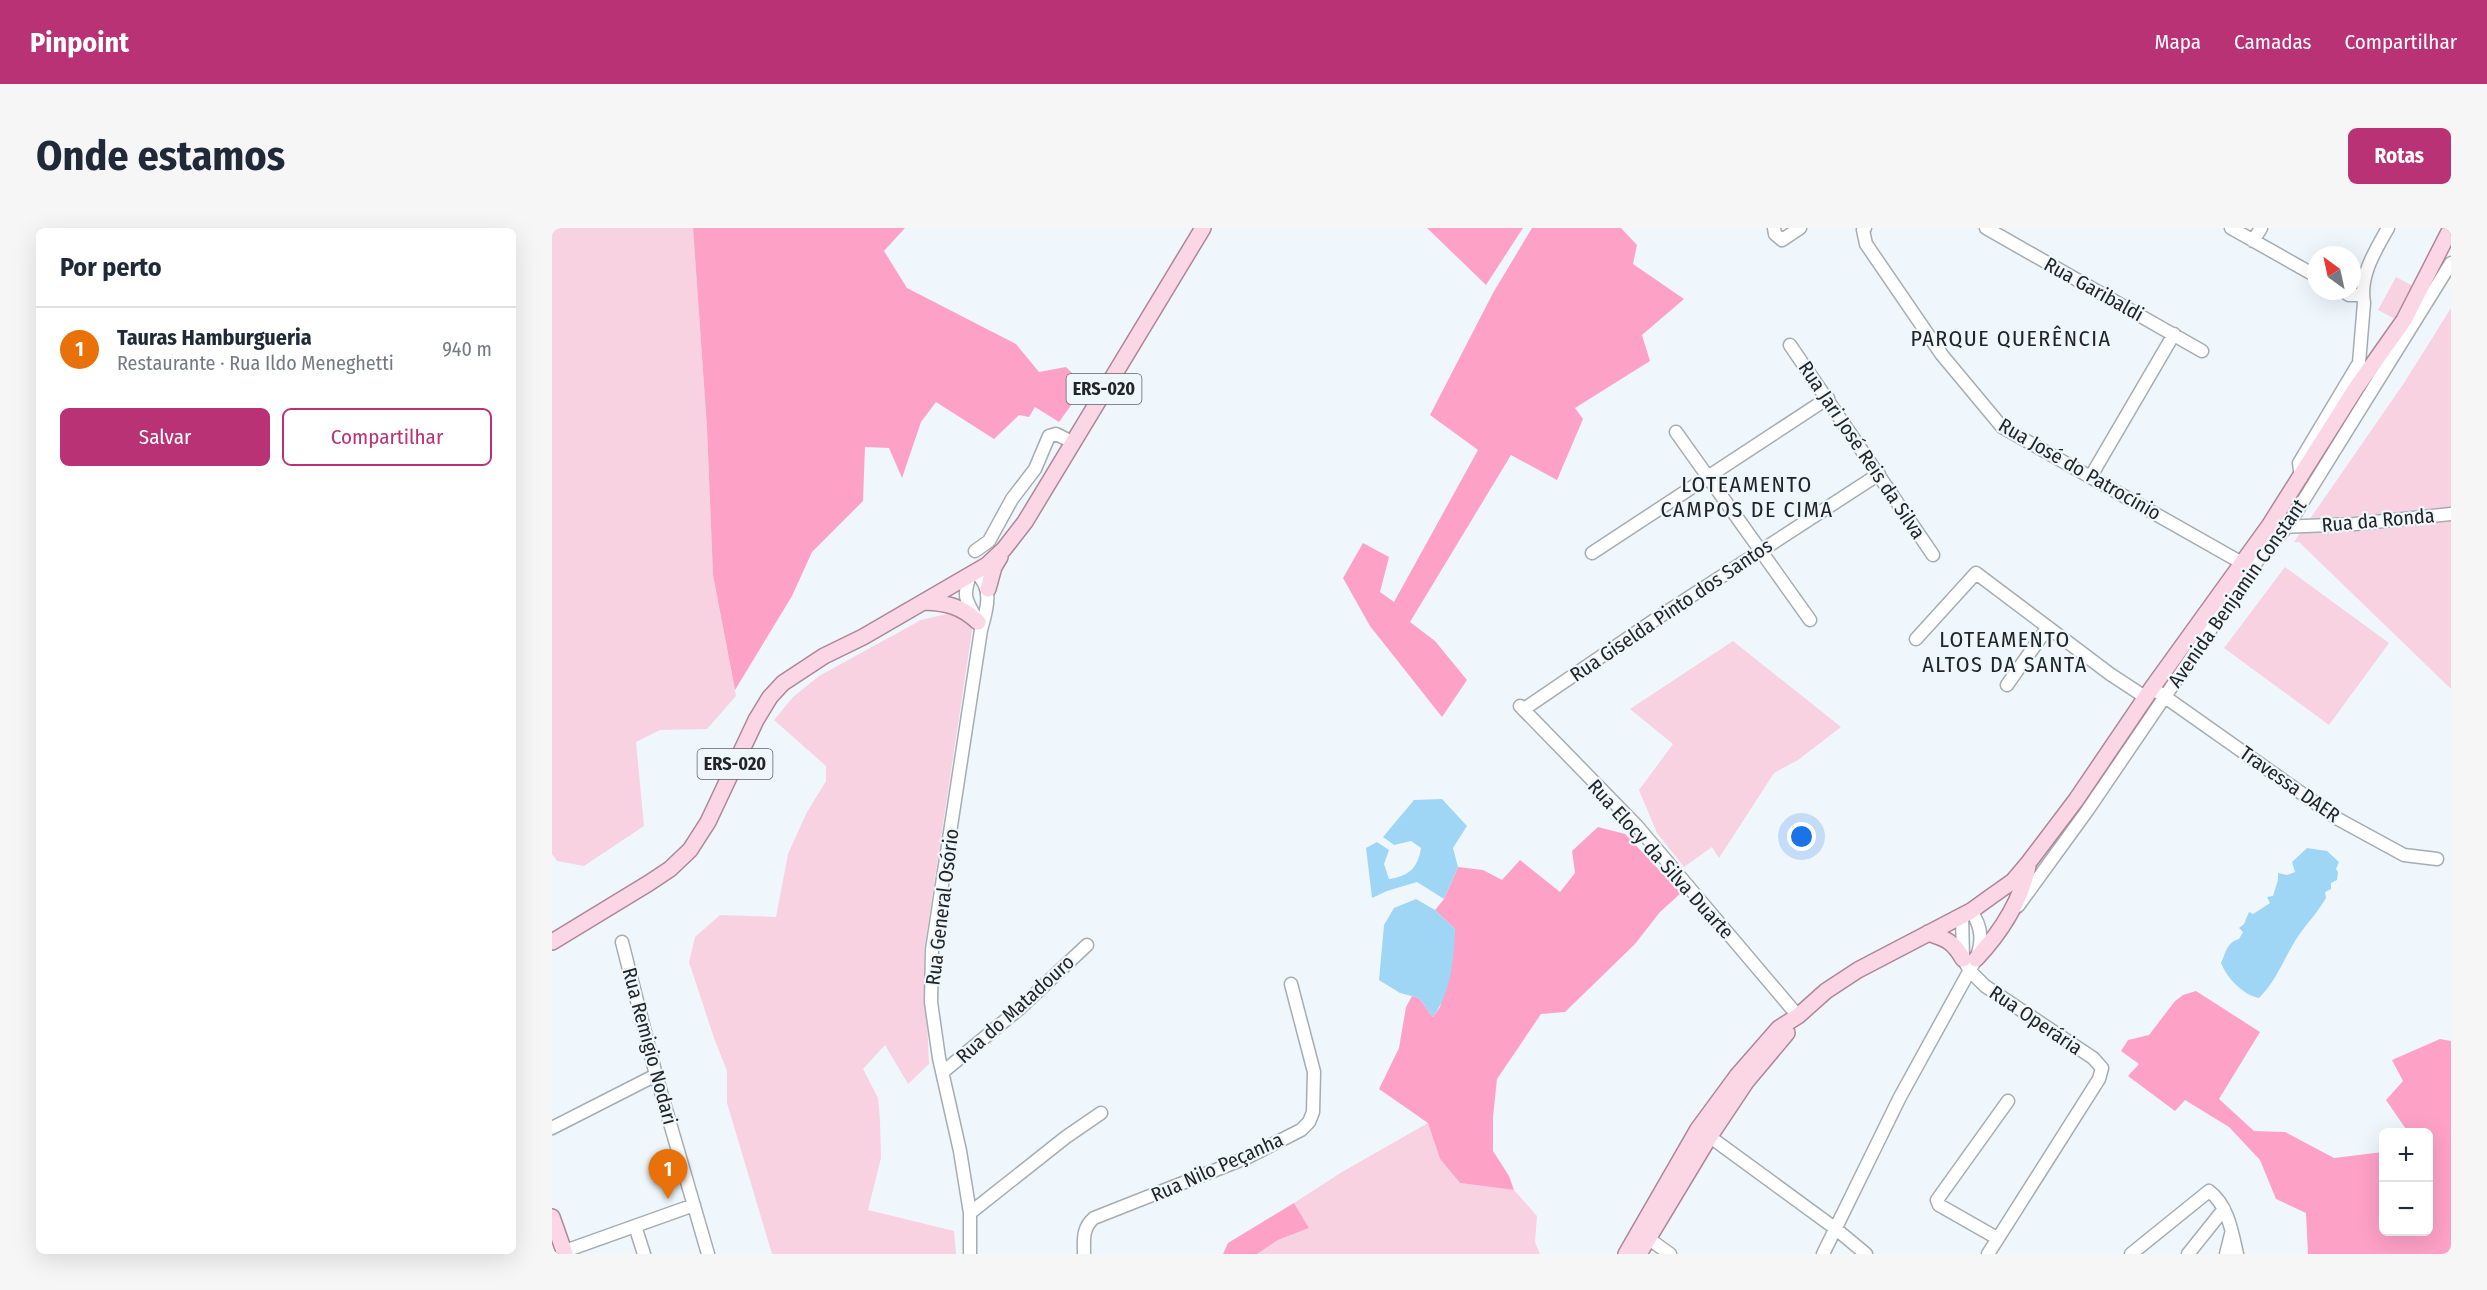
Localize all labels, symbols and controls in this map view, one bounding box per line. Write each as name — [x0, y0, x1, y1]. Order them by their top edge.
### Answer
text: Pinpoint — [30, 26, 129, 59]
text: Mapa — [2155, 29, 2201, 55]
text: Camadas — [2234, 29, 2312, 55]
text: Compartilhar — [2345, 29, 2457, 55]
button: Rotas — [2348, 128, 2451, 184]
text: Onde estamos — [36, 131, 285, 181]
north arrow — [2307, 246, 2361, 300]
text: Por perto — [60, 252, 162, 283]
street label: Rua Garibaldi — [2040, 252, 2148, 326]
text: Tauras Hamburgueria — [117, 324, 312, 351]
district label: PARQUE QUERÊNCIA — [1910, 325, 2112, 352]
text: 1 — [75, 337, 84, 361]
text: 940 m — [442, 337, 492, 361]
text: Restaurante · Rua Ildo Meneghetti — [117, 351, 394, 375]
street label: Rua Jari José Reis da Silva — [1794, 356, 1930, 544]
road number: ERS-020 — [1066, 374, 1142, 404]
button: Salvar — [60, 408, 270, 466]
button: Compartilhar — [282, 408, 492, 466]
street label: Rua José do Patrocínio — [1995, 413, 2165, 525]
district label: LOTEAMENTO CAMPOS DE CIMA — [1660, 471, 1834, 523]
street label: Avenida Benjamin Constant — [2163, 494, 2311, 692]
street label: Rua da Ronda — [2321, 503, 2435, 537]
street label: Rua Giselda Pinto dos Santos — [1565, 533, 1777, 687]
district label: LOTEAMENTO ALTOS DA SANTA — [1922, 626, 2088, 678]
street label: Travessa DAER — [2235, 741, 2345, 827]
road number: ERS-020 — [698, 749, 772, 779]
street label: Rua Elocy da Silva Duarte — [1583, 774, 1739, 944]
your location — [1787, 822, 1816, 851]
street label: Rua General Osório — [920, 827, 964, 987]
street label: Rua do Matadouro — [951, 950, 1079, 1068]
street label: Rua Remigio Nodari — [617, 965, 683, 1127]
street label: Rua Operária — [1985, 980, 2087, 1060]
street label: Rua Nilo Peçanha — [1147, 1127, 1287, 1207]
map controls — [2379, 1128, 2433, 1236]
button: + — [2379, 1128, 2433, 1182]
pin: 1 — [648, 1150, 688, 1199]
button: − — [2379, 1182, 2433, 1236]

